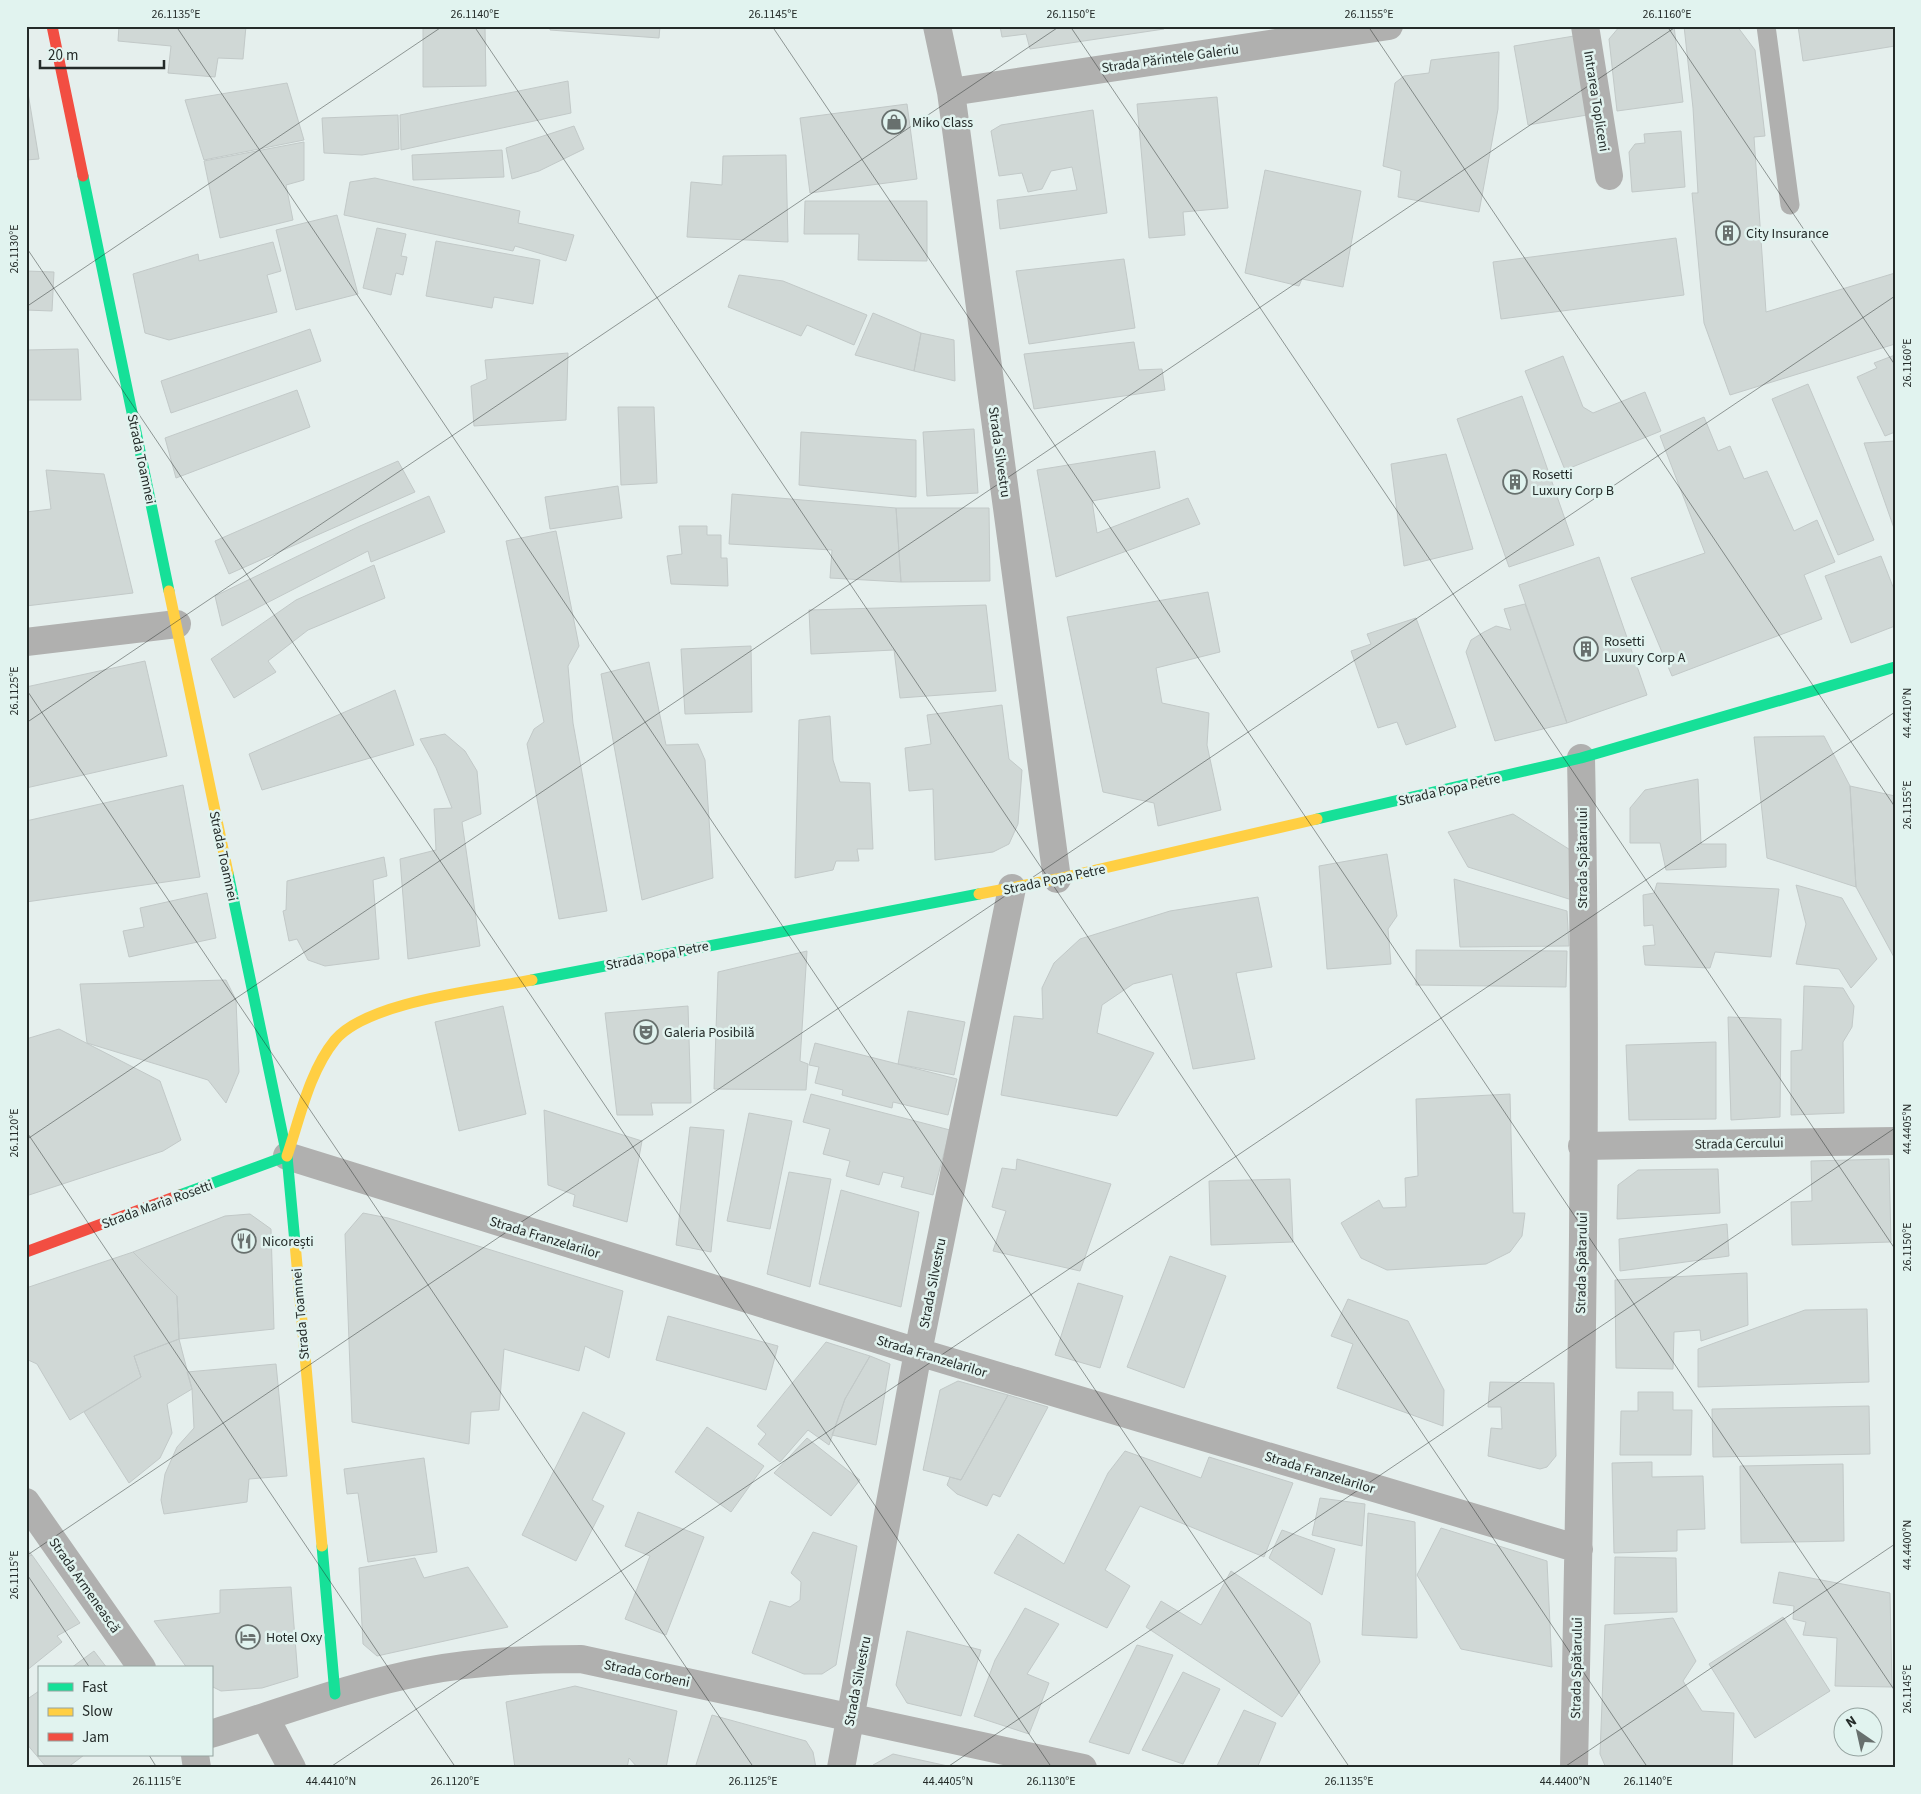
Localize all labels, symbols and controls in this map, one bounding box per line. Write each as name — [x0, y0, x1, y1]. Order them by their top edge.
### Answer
text: 26.1135°E — [151, 6, 201, 23]
text: 26.1140°E — [450, 6, 500, 23]
text: 26.1145°E — [748, 6, 798, 23]
text: 26.1150°E — [1046, 6, 1096, 23]
text: 26.1155°E — [1344, 6, 1394, 23]
text: 26.1160°E — [1642, 6, 1692, 23]
scale bar — [40, 38, 164, 70]
street label: Strada Părintele Galeriu — [1100, 39, 1240, 79]
text: 20 m — [48, 45, 78, 66]
street label: Intrarea Topliceni — [1578, 49, 1614, 153]
shop icon: Miko Class — [881, 109, 907, 135]
place label: Miko Class — [912, 113, 973, 133]
building icon: City Insurance — [1715, 220, 1741, 246]
text: 26.1130°E — [6, 224, 23, 274]
place label: City Insurance — [1746, 224, 1829, 244]
text: 26.1160°E — [1899, 338, 1916, 388]
street label: Strada Silvestru — [983, 405, 1015, 499]
street label: Strada Toamnei — [122, 412, 160, 506]
place label: Rosetti Luxury Corp B — [1532, 465, 1614, 501]
building icon: Rosetti Luxury Corp B — [1502, 469, 1528, 495]
place label: Rosetti Luxury Corp A — [1604, 632, 1686, 668]
building icon: Rosetti Luxury Corp A — [1573, 636, 1599, 662]
text: 26.1125°E — [6, 666, 23, 716]
text: 44.4410°N — [1899, 688, 1916, 738]
street label: Strada Popa Petre — [1396, 768, 1502, 811]
text: 26.1155°E — [1899, 780, 1916, 830]
street label: Strada Spătarului — [1573, 807, 1593, 909]
street label: Strada Toamnei — [204, 809, 242, 903]
street label: Strada Popa Petre — [1001, 859, 1107, 901]
street label: Strada Popa Petre — [604, 936, 710, 976]
theatre icon: Galeria Posibilă — [633, 1019, 659, 1045]
place label: Galeria Posibilă — [664, 1023, 755, 1043]
text: 44.4405°N — [1899, 1104, 1916, 1154]
text: 26.1120°E — [6, 1108, 23, 1158]
street label: Strada Cercului — [1694, 1133, 1784, 1155]
street label: Strada Maria Rosetti — [99, 1176, 216, 1234]
street label: Strada Franzelarilor — [487, 1212, 603, 1264]
street label: Strada Spătarului — [1571, 1212, 1593, 1314]
text: 26.1150°E — [1899, 1222, 1916, 1272]
restaurant icon: Nicorești — [231, 1228, 257, 1254]
place label: Nicorești — [262, 1232, 314, 1252]
street label: Strada Silvestru — [914, 1236, 952, 1330]
street label: Strada Toamnei — [287, 1267, 315, 1361]
street label: Strada Franzelarilor — [874, 1331, 990, 1383]
street label: Strada Franzelarilor — [1262, 1447, 1378, 1499]
text: 44.4400°N — [1899, 1520, 1916, 1570]
street label: Strada Armenească — [44, 1534, 125, 1637]
text: 26.1115°E — [6, 1550, 23, 1600]
street label: Strada Spătarului — [1566, 1617, 1588, 1719]
hotel icon: Hotel Oxy — [235, 1624, 261, 1650]
place label: Hotel Oxy — [266, 1628, 323, 1648]
street label: Strada Silvestru — [839, 1634, 877, 1728]
street label: Strada Corbeni — [602, 1655, 692, 1693]
text: 26.1145°E — [1899, 1664, 1916, 1714]
legend — [38, 1666, 212, 1756]
text: Fast — [82, 1677, 108, 1698]
text: Slow — [82, 1701, 113, 1722]
north arrow — [1834, 1706, 1884, 1756]
text: N — [1842, 1711, 1861, 1733]
text: Jam — [82, 1727, 109, 1748]
text: 26.1115°E — [132, 1773, 182, 1790]
text: 44.4410°N — [306, 1773, 356, 1790]
text: 26.1120°E — [430, 1773, 480, 1790]
text: 26.1125°E — [728, 1773, 778, 1790]
text: 44.4405°N — [923, 1773, 973, 1790]
text: 26.1130°E — [1026, 1773, 1076, 1790]
text: 26.1135°E — [1324, 1773, 1374, 1790]
text: 44.4400°N — [1540, 1773, 1590, 1790]
text: 26.1140°E — [1623, 1773, 1673, 1790]

